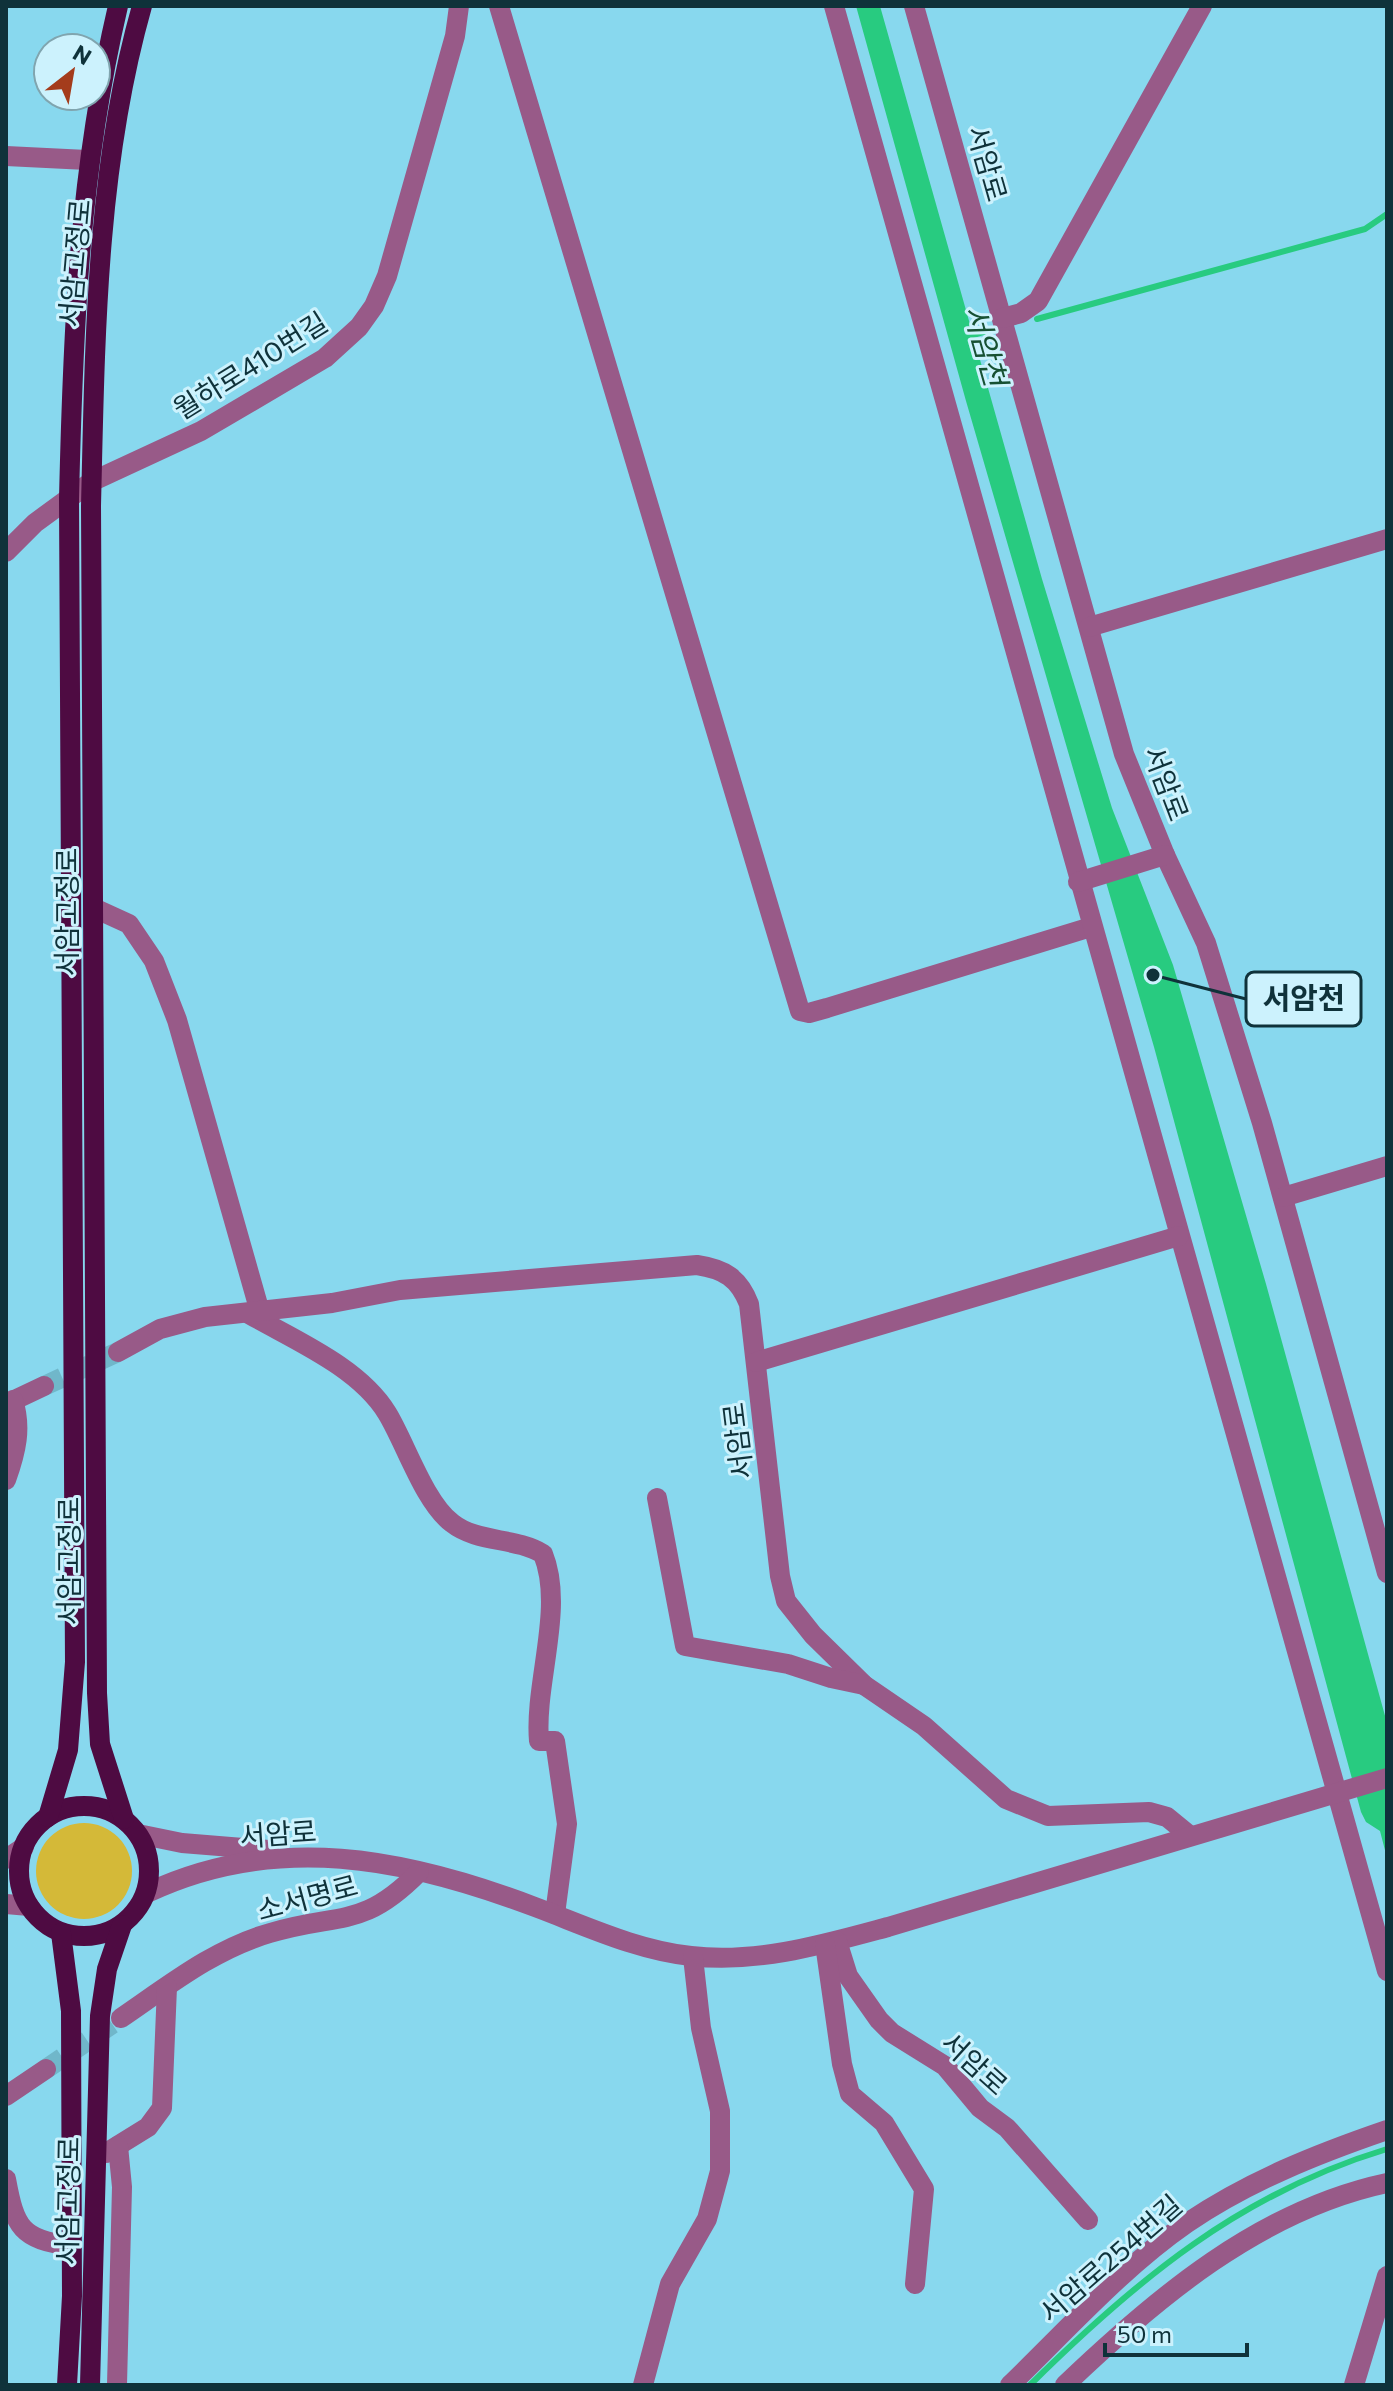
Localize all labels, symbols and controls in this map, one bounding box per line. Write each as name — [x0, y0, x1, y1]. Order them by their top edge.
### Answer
north arrow — [32, 32, 112, 112]
text: N — [69, 39, 97, 70]
street label: 서암로 — [961, 121, 1015, 205]
street label: 서암고정로 — [51, 197, 97, 329]
water label: 서암천 — [958, 300, 1017, 393]
street label: 월하로410번길 — [167, 304, 333, 426]
street label: 서암로 — [1137, 741, 1197, 825]
street label: 서암고정로 — [49, 848, 83, 976]
callout: 서암천 — [1246, 972, 1361, 1026]
text: 서암천 — [1263, 978, 1345, 1015]
street label: 서암로 — [715, 1401, 759, 1481]
street label: 서암고정로 — [51, 1497, 85, 1625]
street label: 서암로 — [238, 1813, 318, 1853]
street label: 소서명로 — [253, 1867, 361, 1927]
street label: 서암로 — [935, 2025, 1015, 2101]
street label: 서암고정로 — [49, 2136, 85, 2266]
street label: 서암로254번길 — [1032, 2187, 1188, 2329]
scale bar — [1105, 2307, 1247, 2357]
text: 50 m — [1117, 2319, 1172, 2348]

